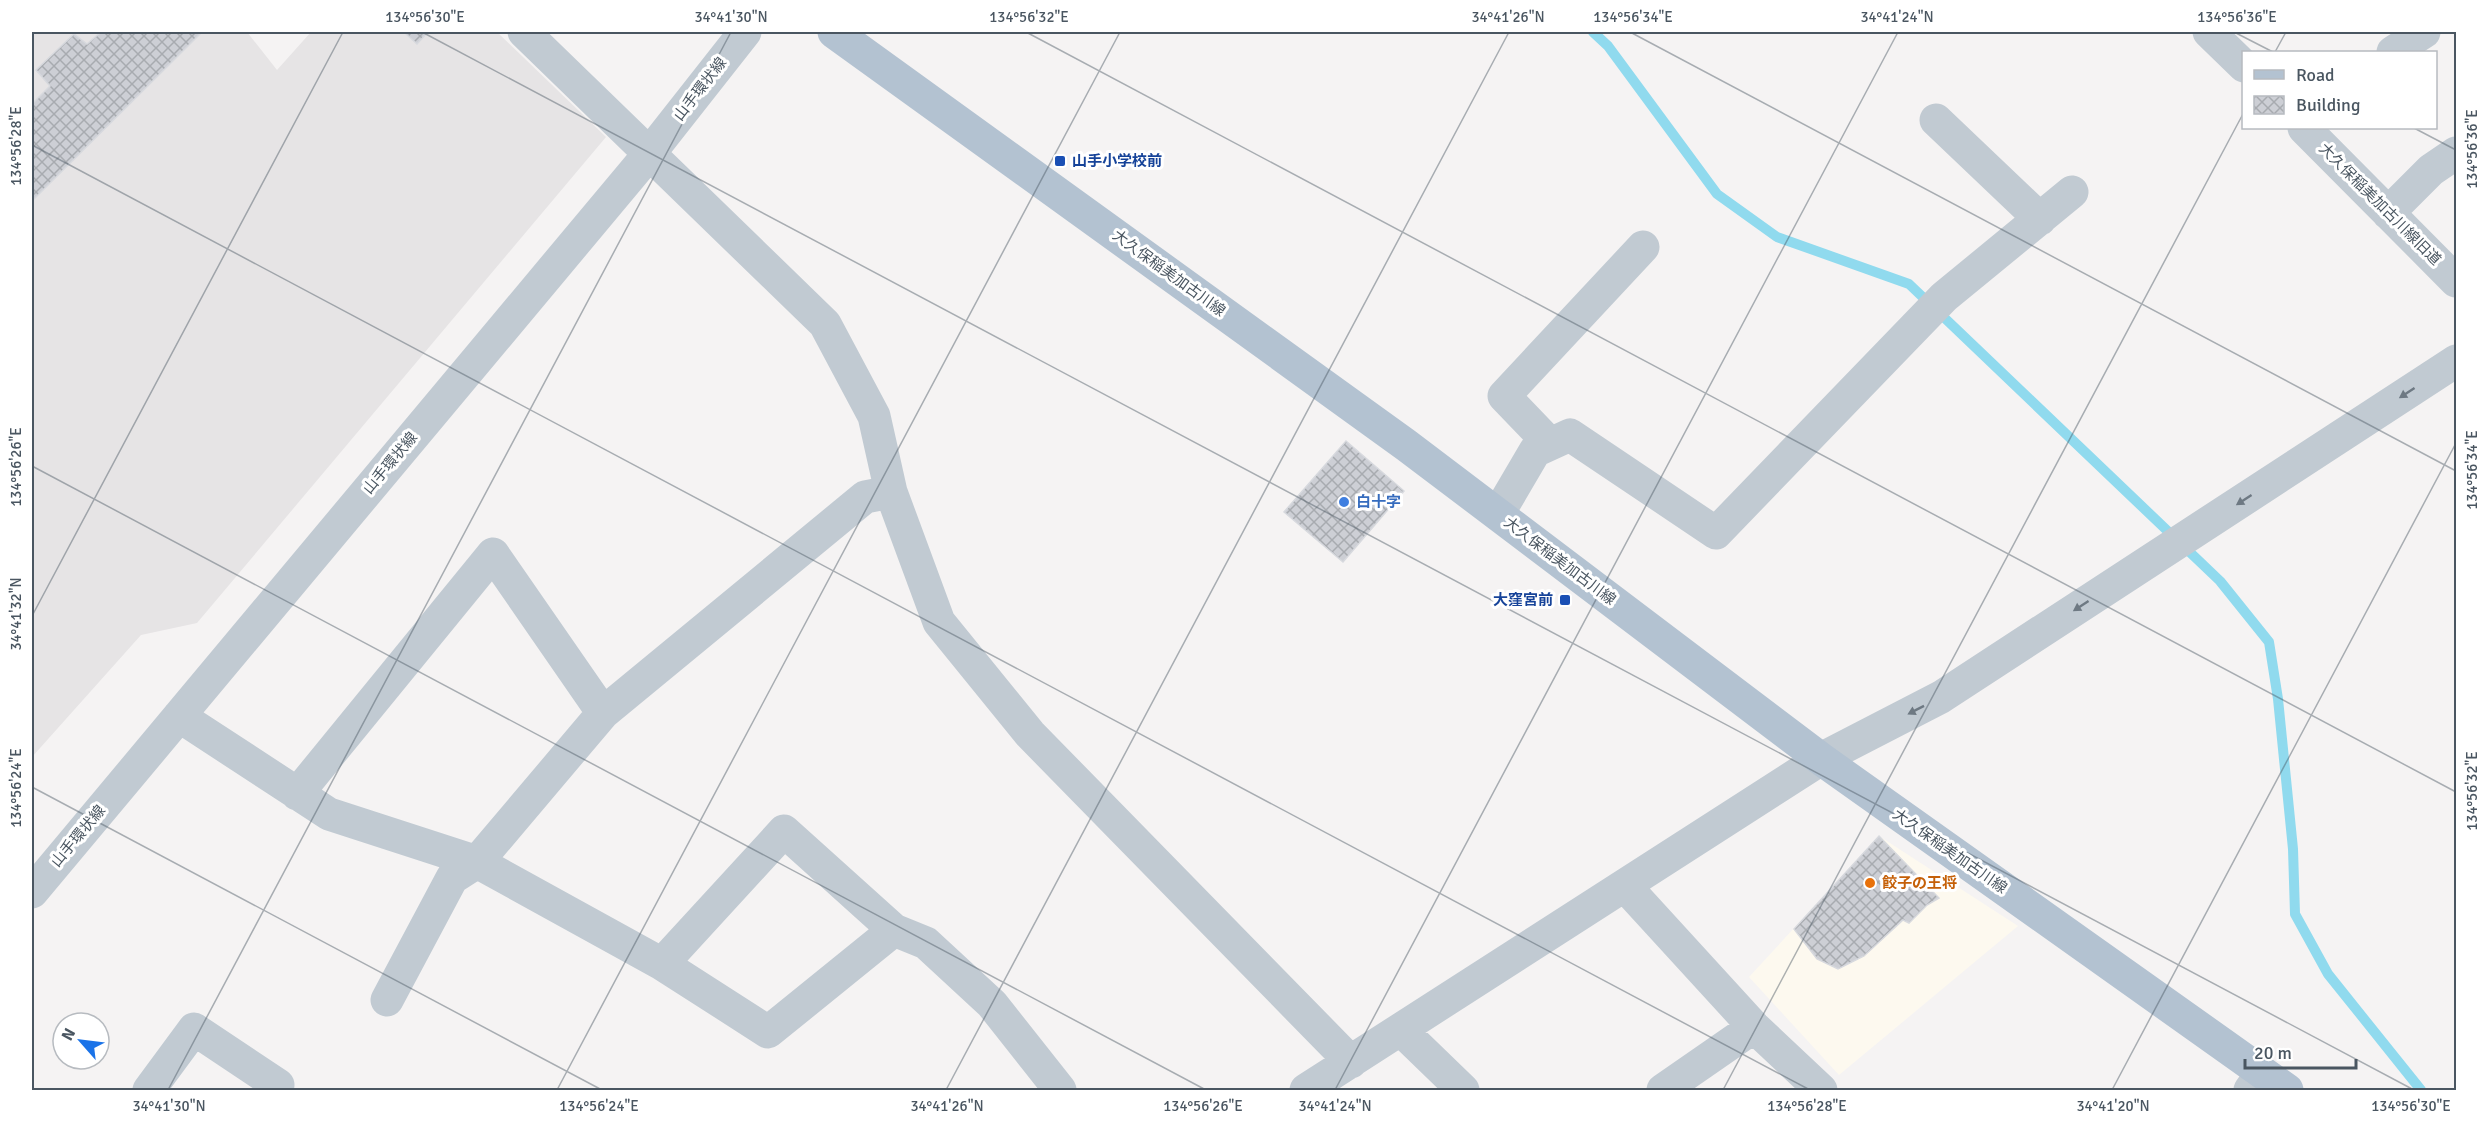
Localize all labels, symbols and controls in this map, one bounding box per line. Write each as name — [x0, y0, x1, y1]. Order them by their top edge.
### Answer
text: 134°56'30"E — [385, 8, 465, 26]
text: 34°41'30"N — [694, 8, 768, 26]
text: 134°56'32"E — [989, 8, 1069, 26]
text: 34°41'26"N — [1471, 8, 1545, 26]
text: 134°56'34"E — [1593, 8, 1673, 26]
text: 34°41'24"N — [1860, 8, 1934, 26]
text: 134°56'36"E — [2197, 8, 2277, 26]
legend — [2242, 51, 2437, 129]
street label: 山手環状線 — [670, 54, 730, 124]
text: Road — [2296, 64, 2335, 86]
text: Building — [2296, 94, 2360, 116]
text: 134°56'28"E — [7, 106, 25, 186]
text: 134°56'36"E — [2463, 109, 2481, 189]
street label: 大久保稲美加古川線旧道 — [2315, 139, 2445, 269]
place label: 山手小学校前 — [1072, 152, 1162, 170]
marker: 山手小学校前 — [1053, 154, 1067, 168]
street label: 大久保稲美加古川線 — [1109, 226, 1229, 320]
one-way arrow — [2400, 387, 2416, 399]
text: 134°56'26"E — [7, 427, 25, 507]
street label: 山手環状線 — [359, 428, 421, 498]
text: 134°56'34"E — [2463, 430, 2481, 510]
place label: 白十字 — [1356, 493, 1401, 511]
one-way arrow — [2236, 494, 2252, 505]
marker: 白十字 — [1337, 495, 1351, 509]
street label: 大久保稲美加古川線 — [1501, 513, 1619, 609]
text: 34°41'32"N — [7, 577, 25, 651]
place label: 大窪宮前 — [1493, 591, 1553, 609]
marker: 大窪宮前 — [1558, 593, 1572, 607]
one-way arrow — [2073, 600, 2089, 612]
one-way arrow — [1907, 705, 1924, 715]
text: 134°56'24"E — [7, 748, 25, 828]
text: 134°56'32"E — [2463, 751, 2481, 831]
street label: 山手環状線 — [47, 801, 109, 871]
street label: 大久保稲美加古川線 — [1890, 805, 2010, 897]
place label: 餃子の王将 — [1882, 874, 1957, 892]
marker: 餃子の王将 — [1863, 876, 1877, 890]
north arrow — [51, 1011, 111, 1071]
text: N — [57, 1025, 80, 1044]
scale bar — [2245, 1032, 2356, 1070]
text: 20 m — [2254, 1042, 2292, 1064]
text: 34°41'30"N — [132, 1097, 206, 1115]
text: 134°56'24"E — [559, 1097, 639, 1115]
text: 34°41'26"N — [910, 1097, 984, 1115]
text: 134°56'26"E — [1163, 1097, 1243, 1115]
text: 34°41'24"N — [1298, 1097, 1372, 1115]
text: 134°56'28"E — [1767, 1097, 1847, 1115]
text: 34°41'20"N — [2076, 1097, 2150, 1115]
text: 134°56'30"E — [2371, 1097, 2451, 1115]

